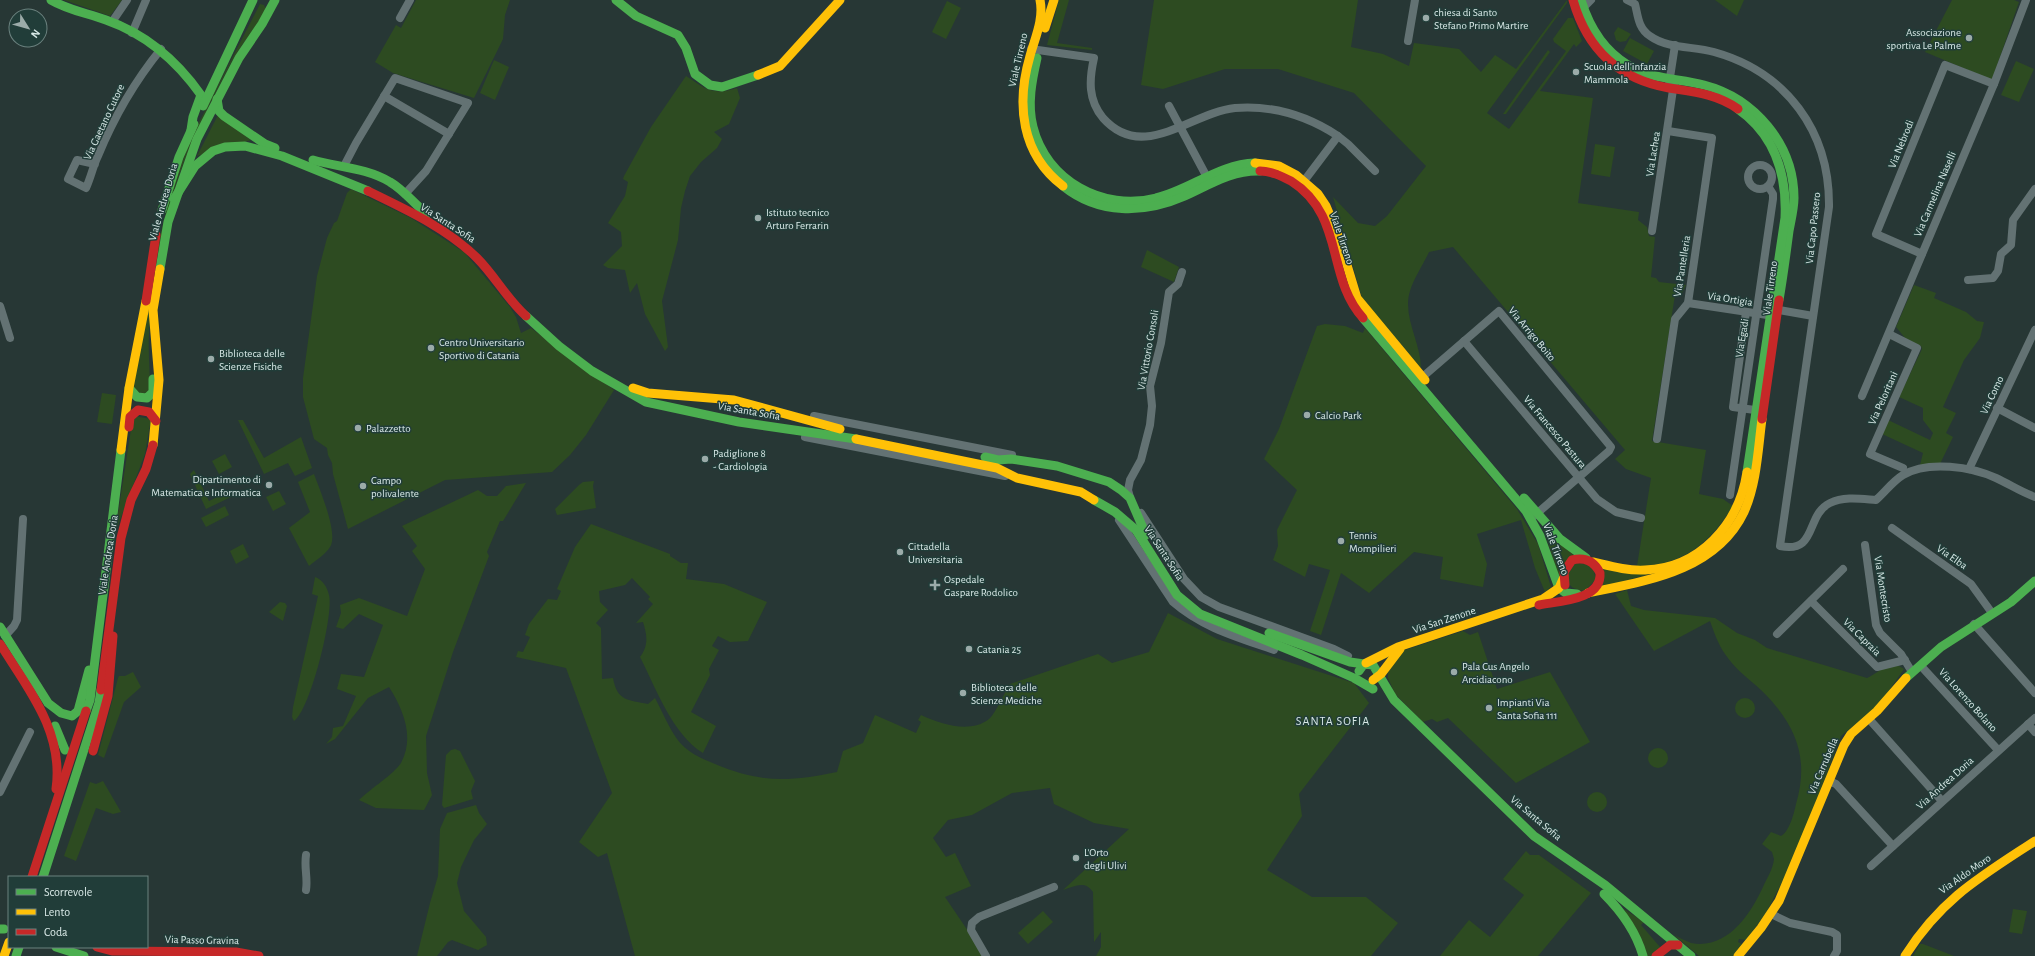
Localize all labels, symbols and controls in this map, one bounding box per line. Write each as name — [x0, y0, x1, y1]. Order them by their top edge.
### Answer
place label: chiesa di Santo Stefano Primo Martire — [1434, 7, 1528, 31]
north arrow — [8, 8, 48, 48]
marker: chiesa di Santo Stefano Primo Martire — [1421, 13, 1431, 23]
text: N — [29, 27, 42, 40]
place label: Associazione sportiva Le Palme — [1887, 27, 1961, 51]
street label: Viale Tirreno — [1006, 32, 1030, 88]
marker: Associazione sportiva Le Palme — [1964, 33, 1974, 43]
place label: Scuola dell'infanzia Mammola — [1584, 61, 1666, 85]
marker: Scuola dell'infanzia Mammola — [1571, 67, 1581, 77]
street label: Via Gaetano Cutore — [82, 82, 126, 162]
street label: Via Nebrodi — [1886, 118, 1916, 170]
street label: Via Lachea — [1644, 131, 1662, 177]
street label: Via Carmelina Naselli — [1912, 150, 1958, 238]
street label: Viale Andrea Doria — [147, 162, 179, 242]
street label: Via Capo Passero — [1804, 192, 1822, 264]
street label: Via Santa Sofia — [419, 201, 477, 245]
place label: Istituto tecnico Arturo Ferrarin — [766, 207, 829, 231]
street label: Viale Tirreno — [1328, 210, 1356, 266]
marker: Istituto tecnico Arturo Ferrarin — [753, 213, 763, 223]
street label: Via Pantelleria — [1672, 234, 1692, 298]
street label: Viale Tirreno — [1761, 260, 1779, 316]
street label: Via Ortigia — [1707, 290, 1753, 308]
street label: Via Arrigo Boito — [1506, 305, 1558, 363]
street label: Via Vittorio Consoli — [1136, 309, 1160, 391]
street label: Via Egadi — [1733, 318, 1751, 358]
place label: Centro Universitario Sportivo di Catania — [439, 337, 524, 361]
marker: Centro Universitario Sportivo di Catania — [426, 343, 436, 353]
place label: Biblioteca delle Scienze Fisiche — [219, 348, 285, 372]
marker: Biblioteca delle Scienze Fisiche — [206, 354, 216, 364]
street label: Via Peloritani — [1866, 370, 1900, 426]
street label: Via Como — [1978, 374, 2006, 416]
street label: Via Francesco Pastura — [1521, 394, 1589, 470]
street label: Via Santa Sofia — [717, 400, 781, 422]
marker: Calcio Park — [1302, 410, 1312, 420]
place label: Calcio Park — [1315, 410, 1362, 421]
marker: Palazzetto — [353, 423, 363, 433]
place label: Palazzetto — [366, 423, 411, 434]
place label: Padiglione 8 - Cardiologia — [713, 448, 767, 472]
marker: Padiglione 8 - Cardiologia — [700, 454, 710, 464]
place label: Dipartimento di Matematica e Informatica — [151, 474, 261, 498]
place label: Campo polivalente — [371, 475, 419, 499]
marker: Dipartimento di Matematica e Informatica — [264, 480, 274, 490]
marker: Campo polivalente — [358, 481, 368, 491]
street label: Viale Andrea Doria — [96, 514, 120, 596]
street label: Viale Tirreno — [1541, 521, 1571, 577]
street label: Via Santa Sofia — [1142, 524, 1186, 582]
place label: Tennis Mompilieri — [1349, 530, 1396, 554]
marker: Tennis Mompilieri — [1336, 536, 1346, 546]
place label: Cittadella Universitaria — [908, 541, 963, 565]
street label: Via Elba — [1935, 543, 1969, 571]
marker: Cittadella Universitaria — [895, 547, 905, 557]
street label: Via Montecristo — [1872, 555, 1894, 623]
place label: Ospedale Gaspare Rodolico — [944, 574, 1018, 598]
marker: Ospedale Gaspare Rodolico — [929, 579, 941, 591]
street label: Via San Zenone — [1411, 605, 1477, 635]
street label: Via Capraia — [1841, 616, 1883, 658]
marker: Catania 25 — [964, 644, 974, 654]
place label: Catania 25 — [977, 644, 1022, 655]
place label: Pala Cus Angelo Arcidiacono — [1462, 661, 1530, 685]
street label: Via Lorenzo Bolano — [1937, 666, 1999, 734]
marker: Pala Cus Angelo Arcidiacono — [1449, 667, 1459, 677]
place label: Biblioteca delle Scienze Mediche — [971, 682, 1042, 706]
marker: Biblioteca delle Scienze Mediche — [958, 688, 968, 698]
place label: Impianti Via Santa Sofia 111 — [1497, 697, 1558, 721]
marker: Impianti Via Santa Sofia 111 — [1484, 703, 1494, 713]
district label: SANTA SOFIA — [1296, 715, 1370, 727]
street label: Via Carrubella — [1806, 736, 1840, 796]
street label: Via Andrea Doria — [1914, 755, 1976, 811]
street label: Via Santa Sofia — [1508, 793, 1564, 843]
place label: L'Orto degli Ulivi — [1084, 847, 1127, 871]
street label: Via Aldo Moro — [1937, 852, 1993, 896]
marker: L'Orto degli Ulivi — [1071, 853, 1081, 863]
legend — [8, 876, 148, 948]
text: Scorrevole — [44, 886, 92, 898]
text: Lento — [44, 906, 70, 918]
text: Coda — [44, 926, 68, 938]
street label: Via Passo Gravina — [165, 934, 239, 946]

